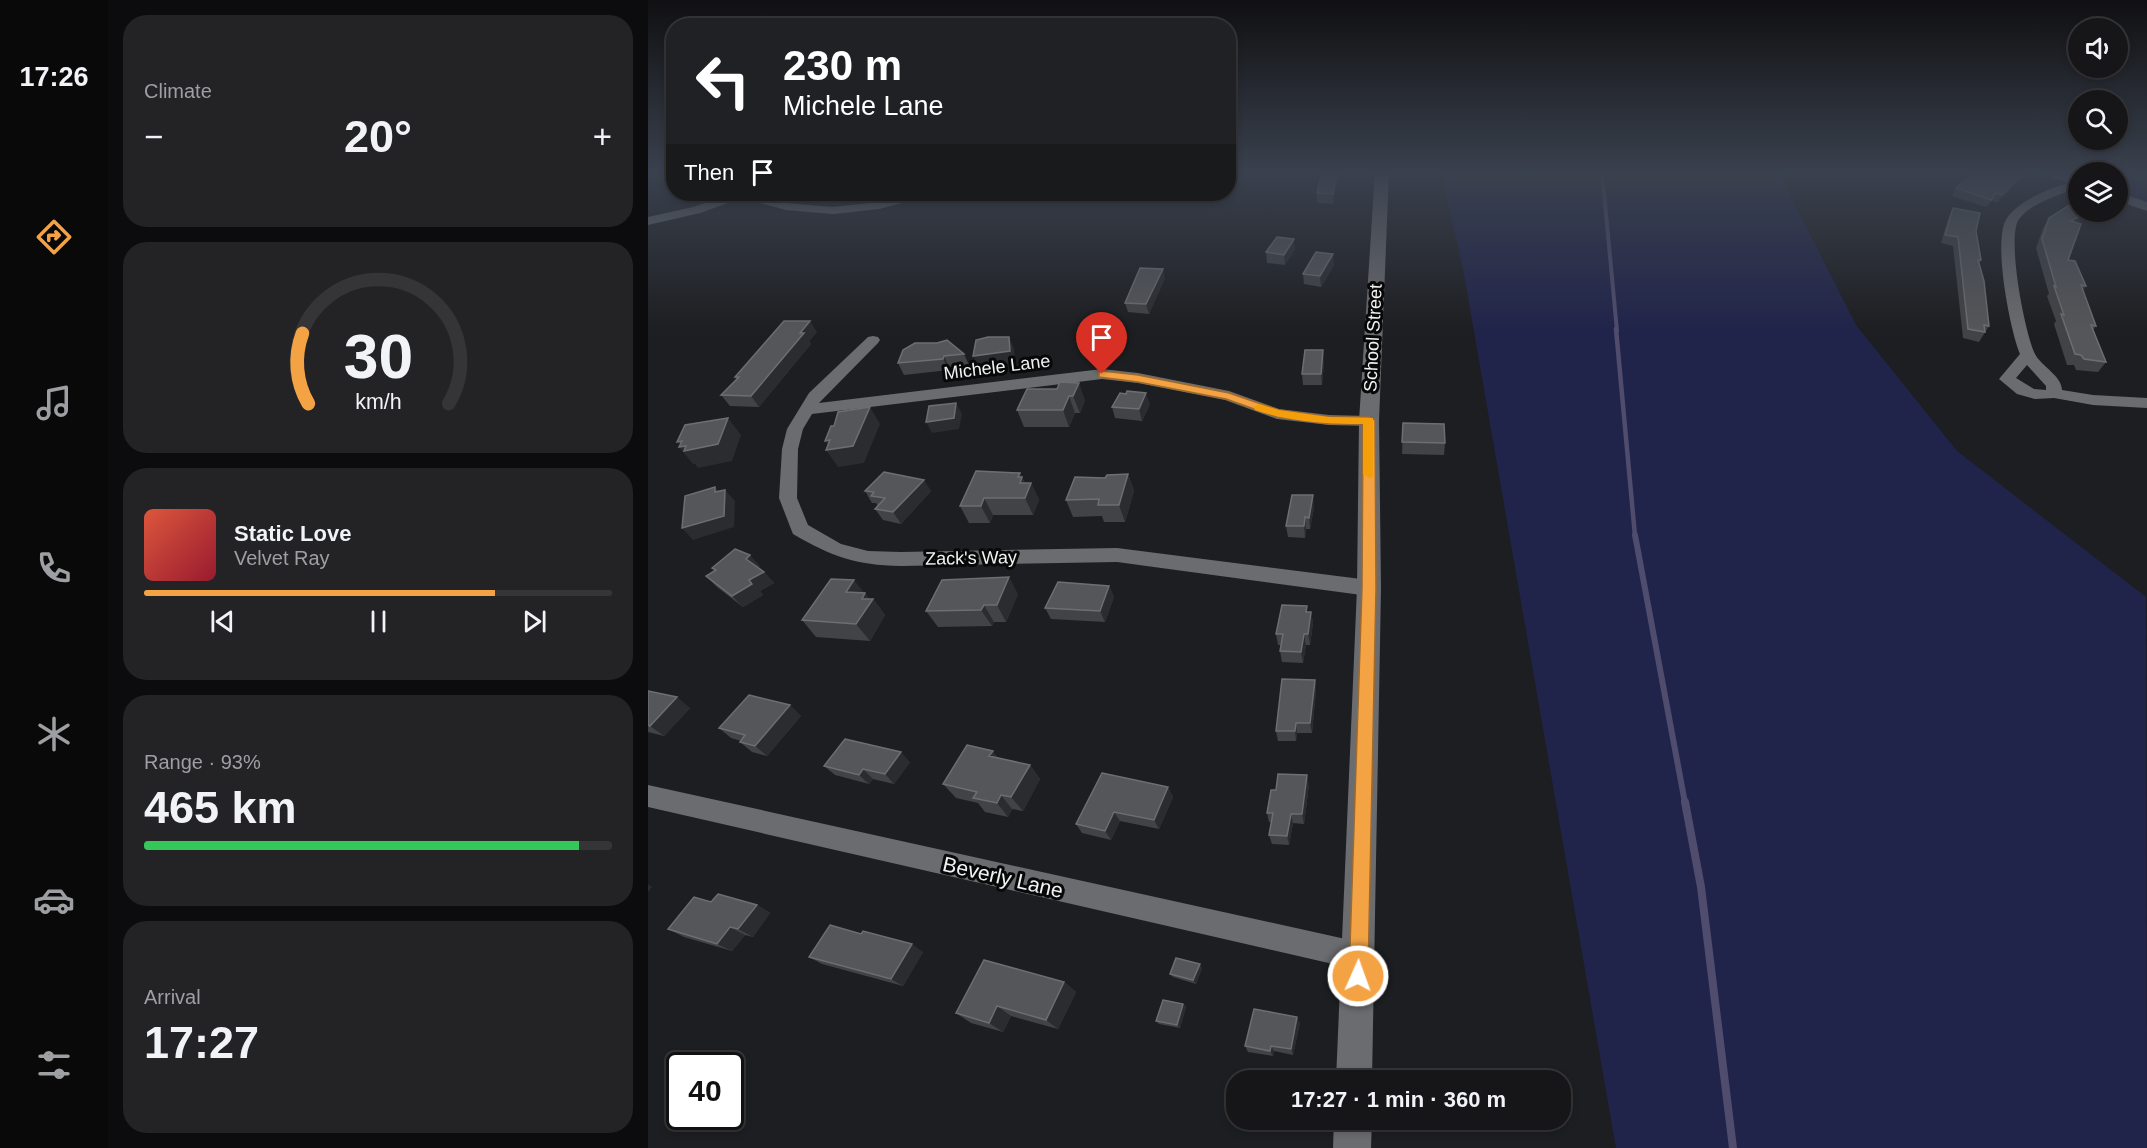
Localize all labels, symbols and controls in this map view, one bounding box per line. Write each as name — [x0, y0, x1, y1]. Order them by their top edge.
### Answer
map controls — [2068, 18, 2128, 222]
button: sound — [2068, 18, 2128, 78]
icon: left — [684, 42, 762, 120]
text: 230 m — [783, 42, 902, 89]
text: 17:26 — [19, 62, 89, 92]
text: Climate — [144, 80, 212, 102]
button: search — [2068, 90, 2128, 150]
text: Michele Lane — [783, 91, 944, 121]
text: 20° — [344, 111, 412, 162]
text: − — [144, 118, 163, 155]
text: + — [593, 118, 612, 155]
icon: arrive — [746, 156, 779, 189]
text: Then — [684, 160, 734, 185]
button: layers — [2068, 162, 2128, 222]
icon: directions — [33, 216, 75, 258]
street label: School Street — [1360, 284, 1386, 392]
pin — [1076, 312, 1127, 374]
icon: arrive — [1085, 321, 1118, 354]
text: 30 — [343, 323, 413, 392]
street label: Michele Lane — [943, 351, 1051, 383]
icon: music — [33, 382, 75, 424]
text: km/h — [355, 391, 401, 415]
text: Static Love — [234, 521, 351, 546]
icon: phone — [33, 547, 75, 589]
text: Velvet Ray — [234, 547, 330, 569]
street label: Zack's Way — [925, 547, 1017, 569]
icon: previous — [206, 605, 239, 638]
icon: pause — [362, 605, 395, 638]
icon: next — [518, 605, 551, 638]
icon: climate — [33, 713, 75, 755]
text: Range · 93% — [144, 751, 261, 773]
text: 465 km — [144, 782, 297, 833]
street label: Beverly Lane — [941, 852, 1065, 902]
icon: car — [33, 879, 75, 921]
position arrow — [1326, 944, 1390, 1008]
text: Arrival — [144, 986, 201, 1008]
text: 17:27 — [144, 1017, 259, 1068]
icon: filters — [33, 1044, 75, 1086]
speed limit sign: 40 — [666, 1052, 744, 1130]
text: 17:27 · 1 min · 360 m — [1291, 1087, 1506, 1112]

